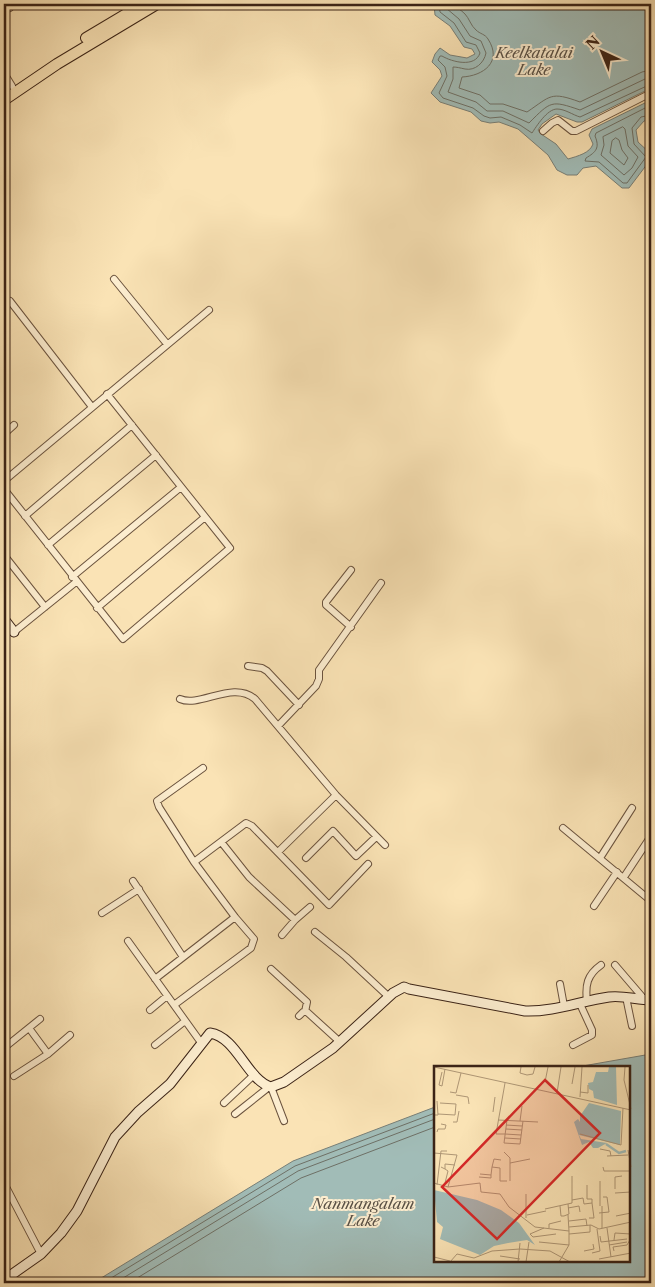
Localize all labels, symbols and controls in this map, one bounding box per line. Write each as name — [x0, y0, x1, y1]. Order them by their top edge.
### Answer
north arrow — [578, 28, 628, 78]
text: N — [582, 32, 604, 53]
water label: Keelkatalai Lake — [494, 43, 574, 79]
inset map — [434, 1066, 630, 1262]
water label: Nanmangalam Lake — [311, 1194, 414, 1230]

